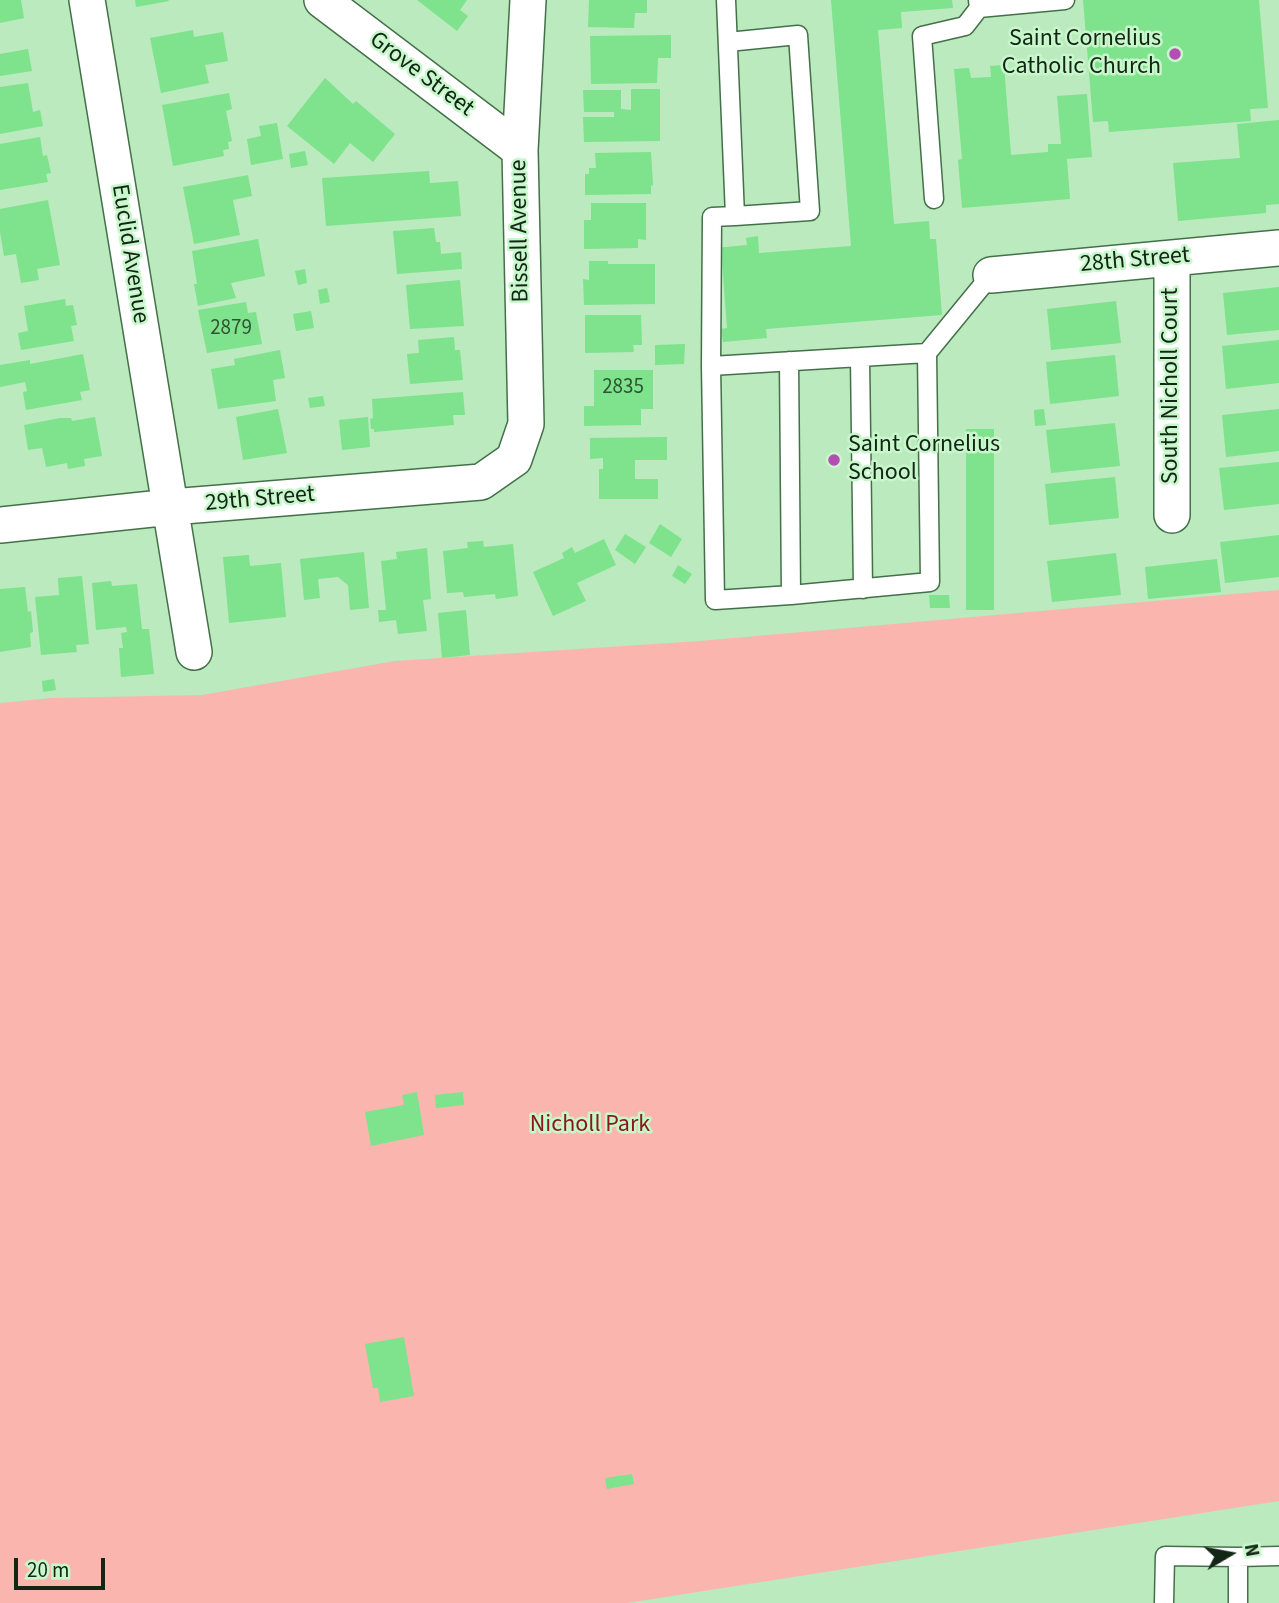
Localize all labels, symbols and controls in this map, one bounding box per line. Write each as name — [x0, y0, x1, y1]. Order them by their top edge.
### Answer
street label: Grove Street — [363, 26, 479, 124]
place label: Saint Cornelius Catholic Church — [1002, 26, 1161, 82]
marker: Saint Cornelius Catholic Church — [1167, 46, 1183, 62]
street label: Bissell Avenue — [505, 159, 537, 303]
street label: Euclid Avenue — [104, 182, 154, 326]
street label: 28th Street — [1079, 242, 1191, 280]
street label: South Nicholl Court — [1158, 288, 1186, 484]
house number: 2879 — [210, 316, 252, 342]
house number: 2835 — [602, 375, 644, 401]
place label: Saint Cornelius School — [848, 432, 1000, 488]
marker: Saint Cornelius School — [826, 452, 842, 468]
street label: 29th Street — [204, 481, 316, 519]
park label: Nicholl Park — [530, 1112, 650, 1140]
north arrow — [1195, 1519, 1265, 1589]
text: N — [1237, 1542, 1266, 1559]
scale bar — [18, 1544, 108, 1588]
text: 20 m — [27, 1555, 69, 1585]

